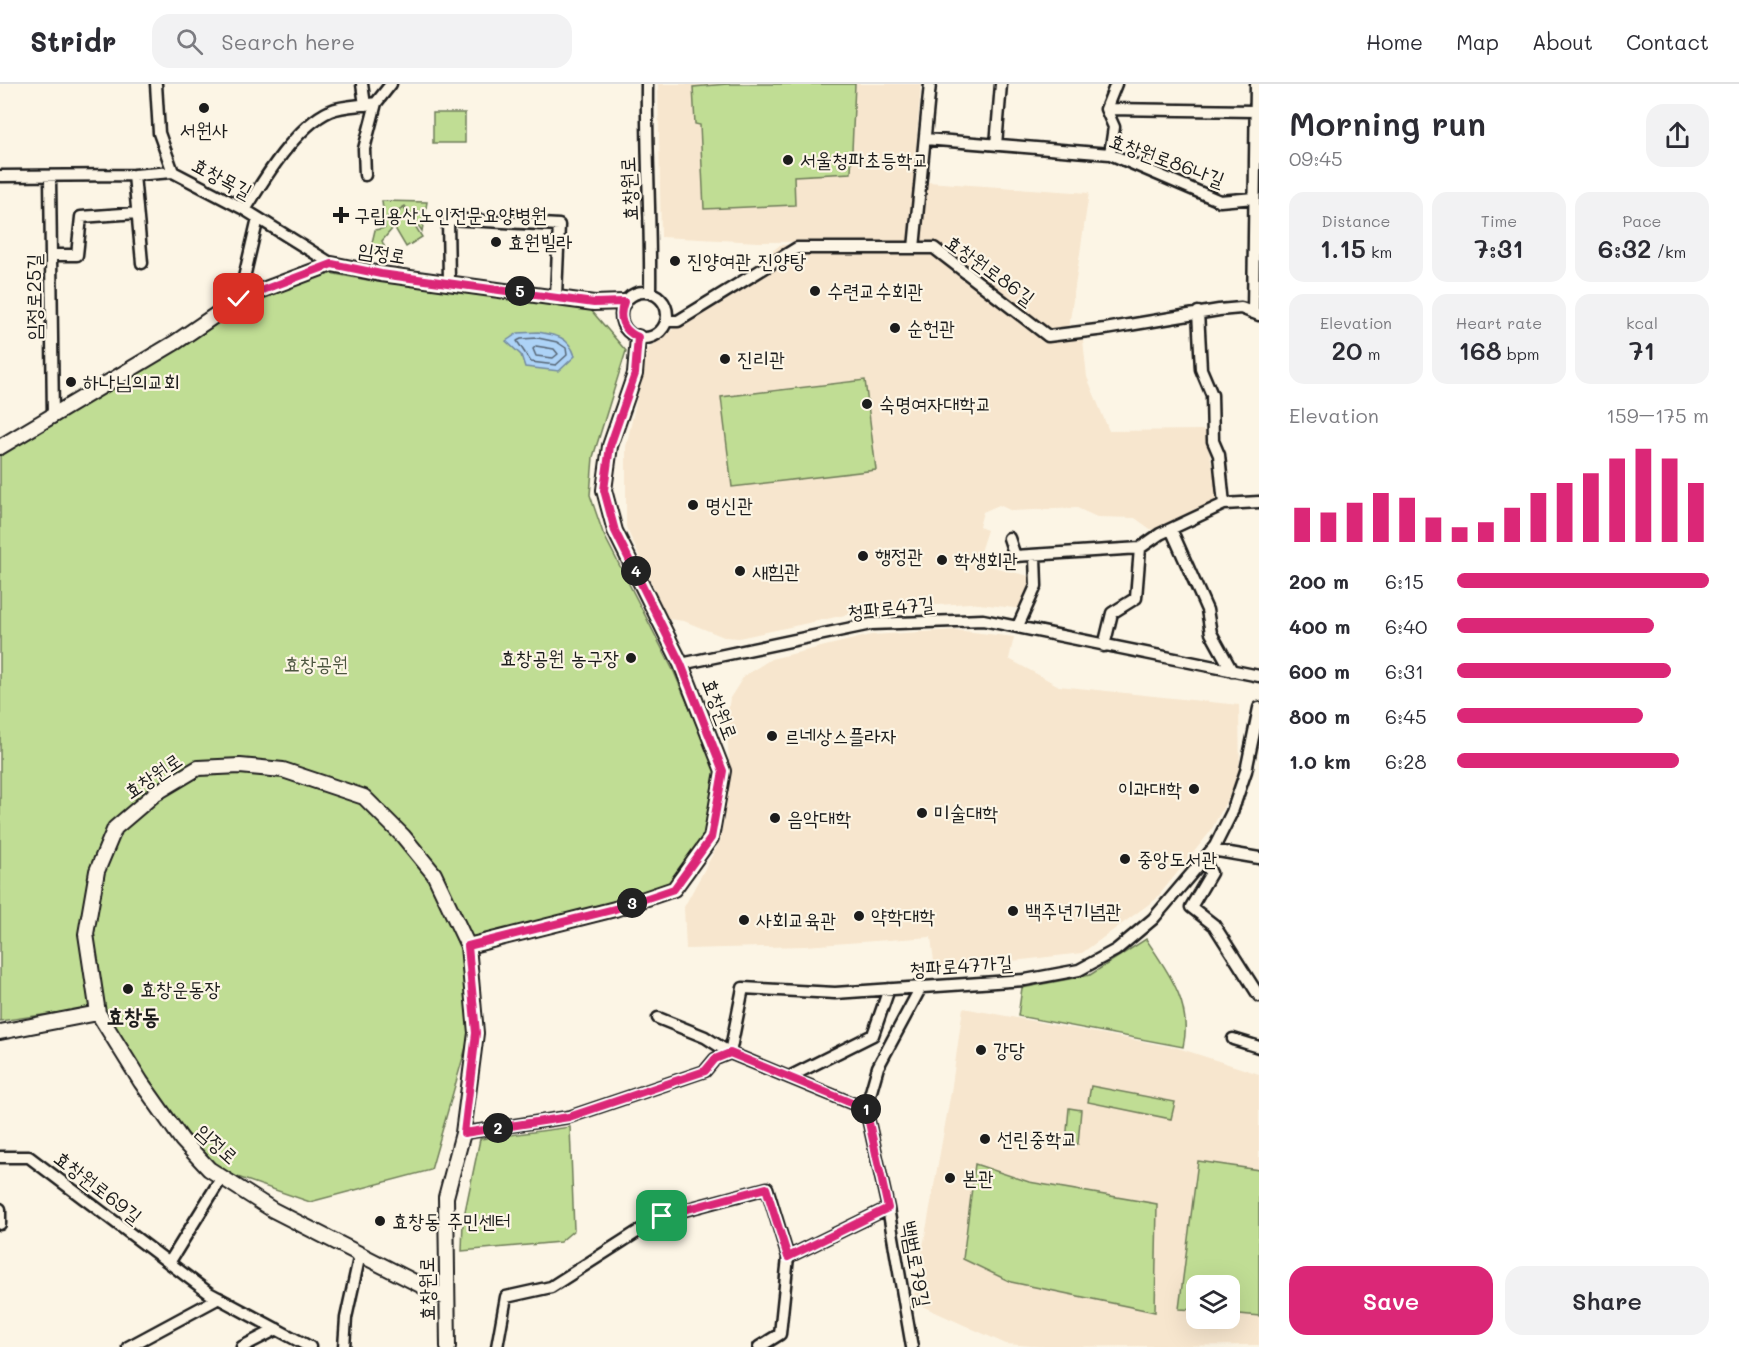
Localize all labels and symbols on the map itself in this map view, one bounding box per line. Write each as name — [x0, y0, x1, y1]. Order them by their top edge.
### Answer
marker: 서원사 — [197, 101, 211, 115]
place label: 서원사 — [180, 116, 228, 142]
street label: 효창원로86나길 — [1106, 126, 1229, 192]
place label: 서울청파초등학교 — [800, 146, 929, 172]
street label: 효창목길 — [188, 151, 257, 204]
marker: 서울청파초등학교 — [781, 153, 795, 167]
street label: 효창원로 — [613, 156, 643, 222]
place label: 구립용산노인전문요양병원 — [354, 201, 547, 227]
marker: 구립용산노인전문요양병원 — [332, 206, 350, 224]
place label: 효원빌라 — [508, 228, 572, 254]
street label: 효창원로86길 — [941, 228, 1041, 310]
street label: 임정로 — [356, 235, 408, 269]
marker: 효원빌라 — [489, 235, 503, 249]
place label: 진양여관 진양탕 — [687, 247, 806, 273]
street label: 임정로25길 — [20, 253, 46, 341]
marker: 진양여관 진양탕 — [668, 254, 682, 268]
pin — [213, 273, 264, 324]
pin: 5 — [505, 276, 535, 306]
place label: 수련교수회관 — [827, 277, 924, 303]
marker: 수련교수회관 — [808, 284, 822, 298]
place label: 순헌관 — [907, 314, 955, 340]
marker: 순헌관 — [888, 321, 902, 335]
place label: 진리관 — [737, 345, 785, 371]
marker: 진리관 — [718, 352, 732, 366]
place label: 하나님의교회 — [83, 368, 180, 394]
marker: 하나님의교회 — [64, 375, 78, 389]
place label: 숙명여자대학교 — [879, 390, 992, 416]
marker: 숙명여자대학교 — [860, 397, 874, 411]
place label: 명신관 — [705, 491, 753, 517]
marker: 명신관 — [686, 498, 700, 512]
place label: 행정관 — [875, 542, 923, 568]
place label: 학생회관 — [954, 546, 1018, 572]
marker: 행정관 — [856, 549, 870, 563]
marker: 학생회관 — [935, 553, 949, 567]
pin: 4 — [621, 556, 651, 586]
place label: 새힘관 — [752, 557, 800, 583]
marker: 새힘관 — [733, 564, 747, 578]
street label: 청파로47길 — [846, 590, 936, 624]
place label: 효창공원 농구장 — [500, 644, 619, 670]
park label: 효창공원 — [284, 650, 348, 676]
marker: 효창공원 농구장 — [624, 651, 638, 665]
street label: 효창원로 — [697, 674, 745, 743]
place label: 르네상스플라자 — [784, 722, 897, 748]
marker: 르네상스플라자 — [765, 729, 779, 743]
street label: 효창원로 — [118, 746, 186, 804]
place label: 이과대학 — [1118, 775, 1182, 801]
marker: 이과대학 — [1187, 782, 1201, 796]
place label: 미술대학 — [934, 799, 998, 825]
place label: 음악대학 — [787, 804, 851, 830]
marker: 미술대학 — [915, 806, 929, 820]
marker: 음악대학 — [768, 811, 782, 825]
place label: 중앙도서관 — [1137, 845, 1217, 871]
marker: 중앙도서관 — [1118, 852, 1132, 866]
pin: 3 — [617, 888, 647, 918]
place label: 백주년기념관 — [1025, 897, 1122, 923]
place label: 약학대학 — [871, 902, 935, 928]
marker: 백주년기념관 — [1006, 904, 1020, 918]
place label: 사회교육관 — [756, 906, 836, 932]
marker: 약학대학 — [852, 909, 866, 923]
marker: 사회교육관 — [737, 913, 751, 927]
street label: 청파로47가길 — [908, 948, 1013, 982]
place label: 효창운동장 — [140, 975, 220, 1001]
marker: 효창운동장 — [121, 982, 135, 996]
district label: 효창동 — [106, 1001, 160, 1030]
place label: 강당 — [993, 1036, 1025, 1062]
marker: 강당 — [974, 1043, 988, 1057]
pin: 1 — [851, 1094, 881, 1124]
pin: 2 — [483, 1113, 513, 1143]
street label: 임정로 — [191, 1117, 244, 1169]
place label: 선린중학교 — [997, 1125, 1077, 1151]
marker: 선린중학교 — [978, 1132, 992, 1146]
street label: 효창원로69길 — [49, 1144, 148, 1229]
place label: 본관 — [962, 1164, 994, 1190]
marker: 본관 — [943, 1171, 957, 1185]
pin — [636, 1190, 687, 1241]
place label: 효창동 주민센터 — [392, 1207, 511, 1233]
marker: 효창동 주민센터 — [373, 1214, 387, 1228]
street label: 백범로79길 — [897, 1219, 937, 1309]
street label: 효창원로 — [412, 1257, 440, 1321]

